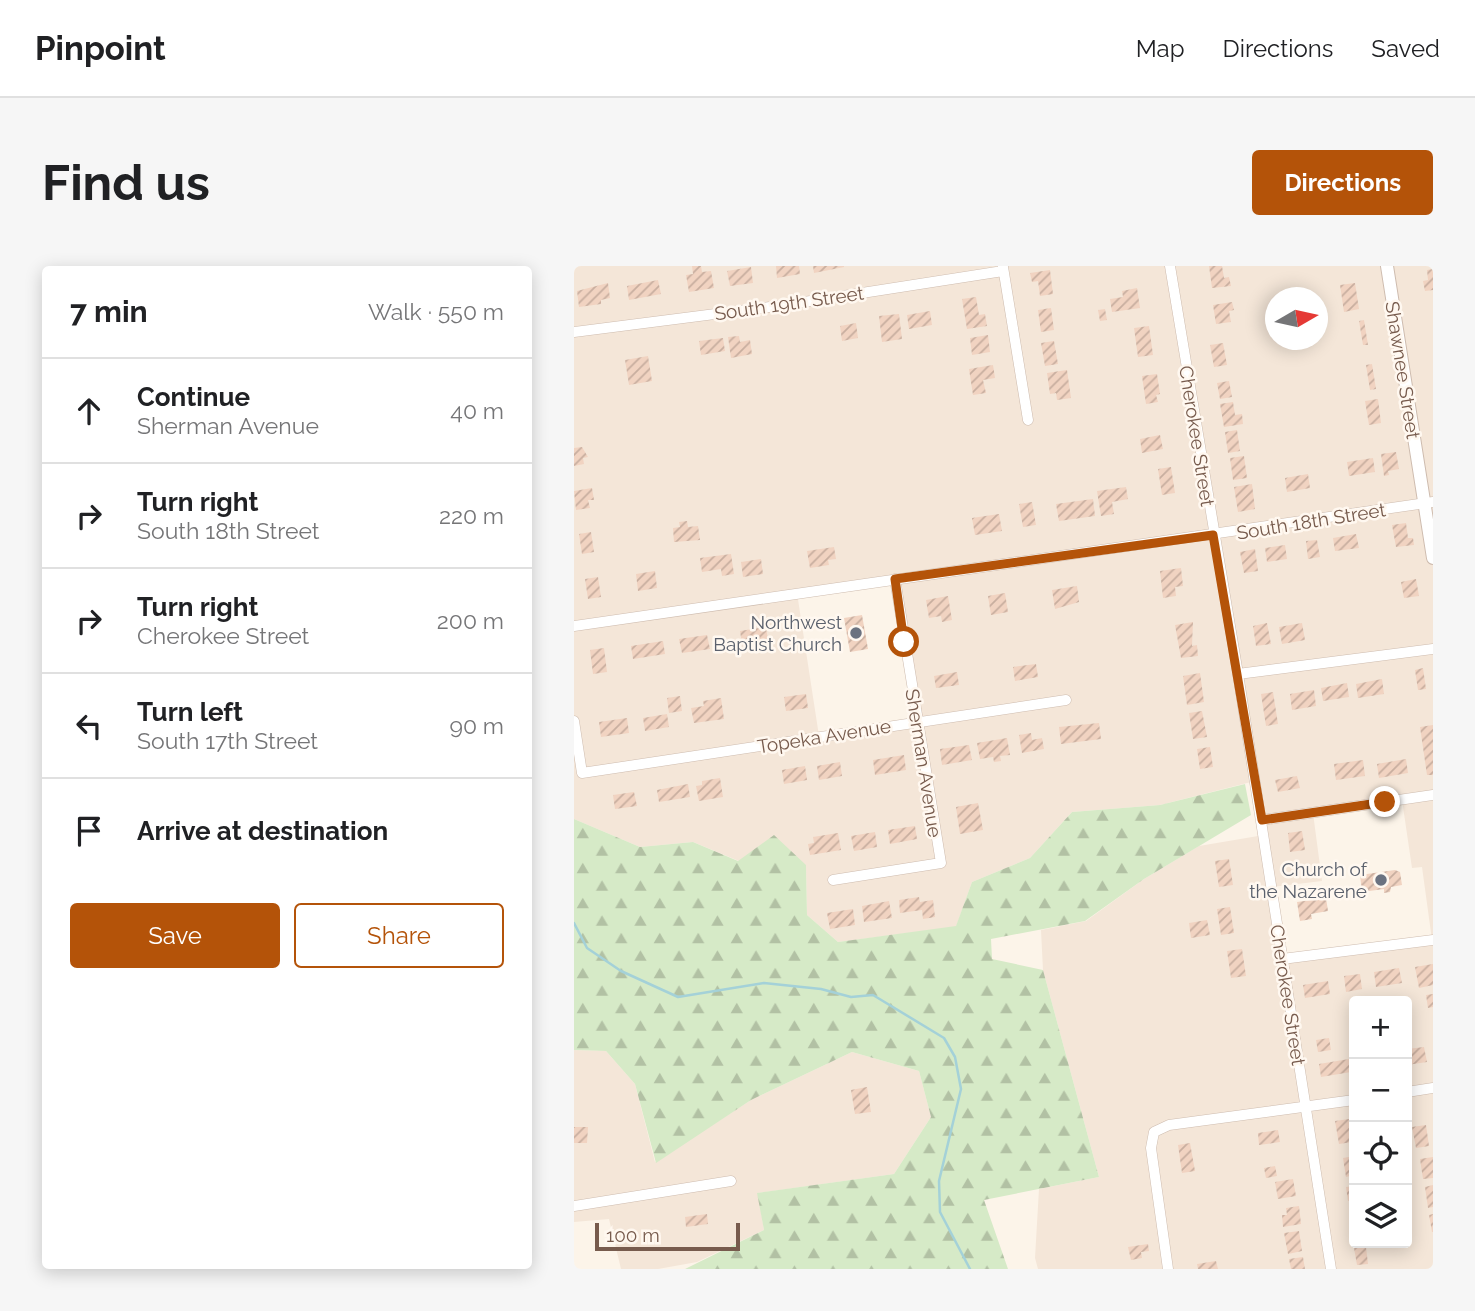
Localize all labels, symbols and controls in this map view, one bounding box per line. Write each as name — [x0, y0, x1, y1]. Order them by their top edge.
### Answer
text: Pinpoint — [35, 29, 166, 68]
text: Map — [1136, 34, 1185, 63]
text: Directions — [1223, 34, 1333, 63]
text: Saved — [1371, 34, 1440, 63]
button: Directions — [1252, 150, 1433, 215]
text: Find us — [42, 154, 210, 211]
street label: South 19th Street — [713, 282, 866, 324]
north arrow — [1265, 287, 1328, 350]
text: 7 min — [70, 294, 148, 329]
text: Walk · 550 m — [368, 298, 504, 325]
street label: Shawnee Street — [1381, 300, 1425, 441]
street label: Cherokee Street — [1175, 364, 1219, 509]
text: Continue — [137, 382, 250, 412]
icon: ahead — [70, 392, 108, 430]
text: 40 m — [450, 397, 504, 424]
text: Sherman Avenue — [137, 412, 319, 439]
text: Turn right — [137, 487, 258, 517]
icon: right — [70, 497, 108, 535]
street label: South 18th Street — [1235, 498, 1388, 544]
text: 220 m — [439, 502, 504, 529]
text: South 18th Street — [137, 517, 320, 544]
text: Turn right — [137, 592, 258, 622]
icon: right — [70, 602, 108, 640]
text: 200 m — [437, 607, 504, 634]
place label: Northwest Baptist Church — [713, 611, 843, 655]
text: Cherokee Street — [137, 622, 309, 649]
marker: Northwest Baptist Church — [848, 625, 864, 641]
route start — [888, 626, 919, 657]
street label: Sherman Avenue — [901, 687, 947, 839]
text: Turn left — [137, 697, 243, 727]
icon: left — [70, 707, 108, 745]
text: 90 m — [449, 712, 504, 739]
street label: Topeka Avenue — [756, 715, 892, 757]
text: South 17th Street — [137, 727, 318, 754]
route end — [1369, 786, 1400, 817]
icon: arrive — [70, 812, 108, 850]
text: Arrive at destination — [137, 816, 388, 846]
place label: Church of the Nazarene — [1249, 858, 1368, 902]
marker: Church of the Nazarene — [1373, 872, 1389, 888]
button: Save — [70, 903, 280, 968]
button: Share — [294, 903, 504, 968]
street label: Cherokee Street — [1266, 923, 1310, 1068]
map controls — [1349, 996, 1412, 1248]
button: + — [1349, 996, 1412, 1059]
button: − — [1349, 1059, 1412, 1122]
button: locate — [1349, 1122, 1412, 1185]
button: layers — [1349, 1185, 1412, 1248]
scale bar — [595, 1220, 740, 1252]
text: 100 m — [606, 1224, 660, 1246]

